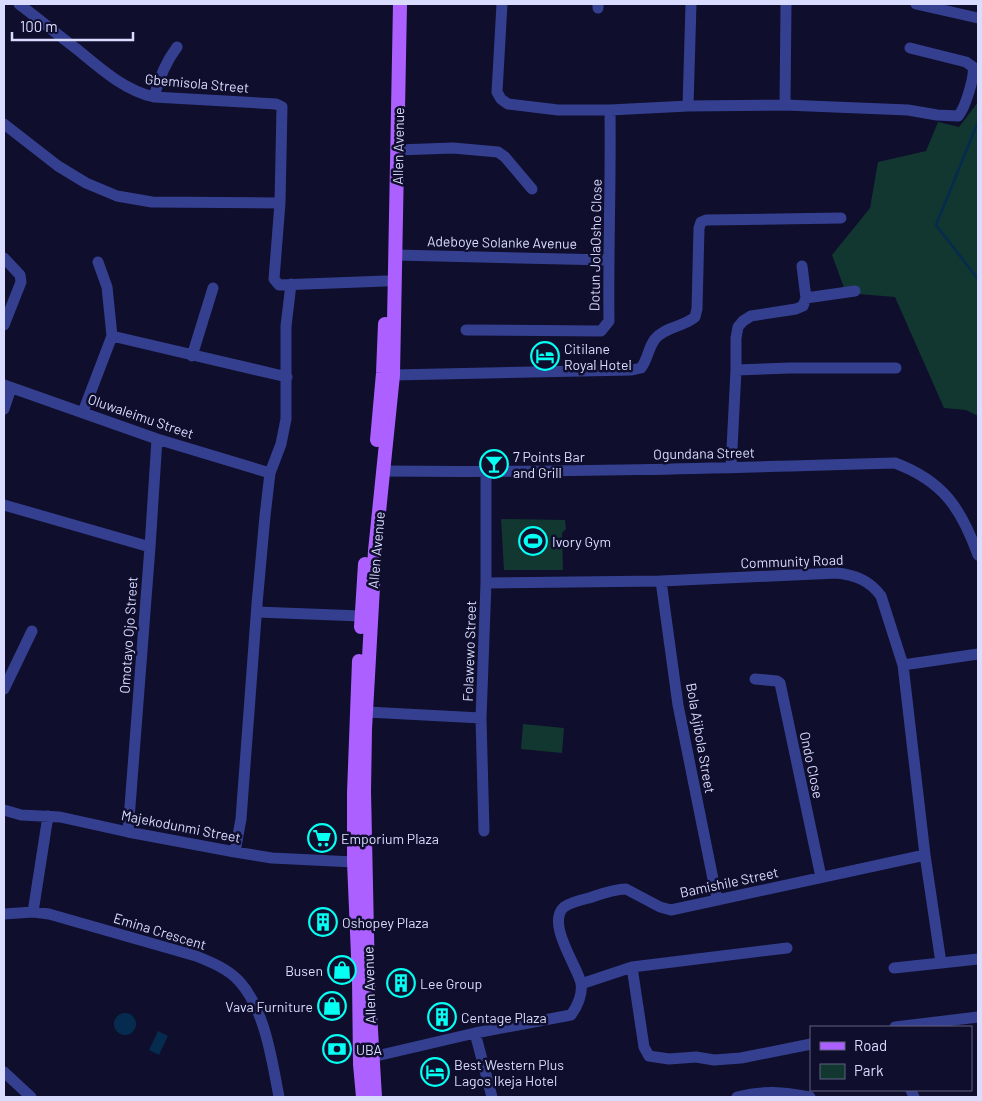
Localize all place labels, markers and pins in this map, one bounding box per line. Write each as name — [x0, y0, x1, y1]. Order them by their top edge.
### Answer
place label: Citilane Royal Hotel — [564, 340, 632, 373]
hotel icon: Citilane Royal Hotel — [530, 341, 560, 371]
place label: 7 Points Bar and Grill — [513, 448, 585, 481]
bar icon: 7 Points Bar and Grill — [479, 449, 509, 479]
sports icon: Ivory Gym — [518, 526, 548, 556]
place label: Ivory Gym — [552, 533, 611, 550]
supermarket icon: Emporium Plaza — [307, 823, 337, 853]
place label: Emporium Plaza — [341, 830, 439, 847]
building icon: Oshopey Plaza — [308, 907, 338, 937]
place label: Oshopey Plaza — [342, 914, 429, 931]
shop icon: Busen — [327, 955, 357, 985]
place label: Busen — [285, 962, 323, 979]
building icon: Lee Group — [386, 968, 416, 998]
place label: Lee Group — [420, 975, 482, 992]
shop icon: Vava Furniture — [317, 991, 347, 1021]
place label: Vava Furniture — [225, 998, 313, 1015]
building icon: Centage Plaza — [427, 1002, 457, 1032]
place label: Centage Plaza — [461, 1009, 547, 1026]
bank icon: UBA — [322, 1034, 352, 1064]
place label: UBA — [356, 1041, 383, 1058]
place label: Best Western Plus Lagos Ikeja Hotel — [454, 1056, 564, 1089]
hotel icon: Best Western Plus Lagos Ikeja Hotel — [420, 1057, 450, 1087]

